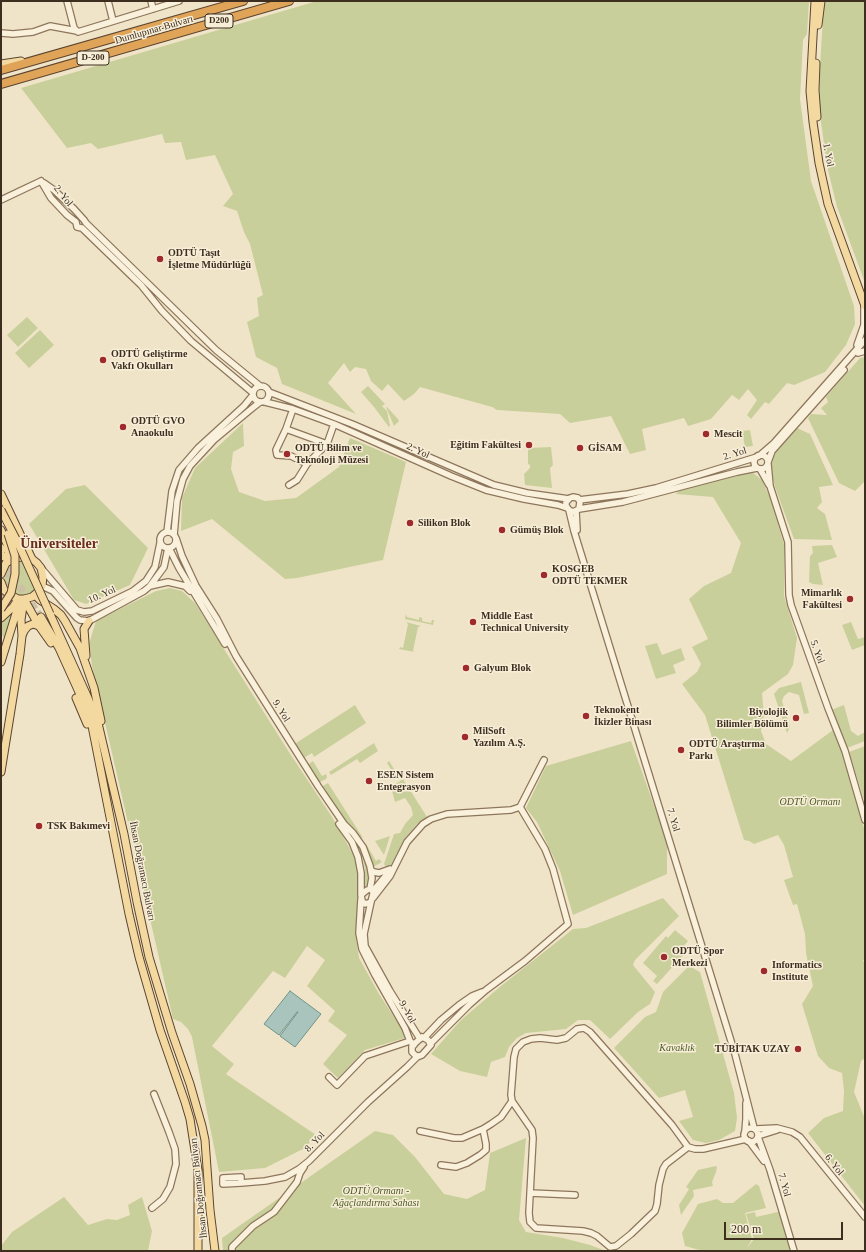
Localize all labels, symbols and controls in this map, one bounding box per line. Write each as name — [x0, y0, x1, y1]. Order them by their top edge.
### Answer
street label: Dumlupınar Bulvarı — [114, 13, 194, 47]
road number: D200 — [205, 14, 233, 28]
road number: D-200 — [77, 51, 109, 65]
street label: 1. Yol — [820, 142, 836, 168]
street label: 2. Yol — [51, 183, 75, 209]
place label: ODTÜ Taşıt İşletme Müdürlüğü — [168, 247, 251, 270]
marker: ODTÜ Taşıt İşletme Müdürlüğü — [155, 254, 165, 264]
place label: ODTÜ Geliştirme Vakfı Okulları — [111, 348, 187, 372]
marker: ODTÜ Geliştirme Vakfı Okulları — [98, 355, 108, 365]
place label: ODTÜ GVO Anaokulu — [131, 415, 185, 438]
marker: ODTÜ GVO Anaokulu — [118, 422, 128, 432]
place label: Mescit — [714, 428, 742, 440]
marker: Mescit — [701, 429, 711, 439]
place label: Eğitim Fakültesi — [450, 439, 521, 451]
street label: 2. Yol — [405, 440, 431, 462]
marker: Eğitim Fakültesi — [524, 440, 534, 450]
place label: ODTÜ Bilim ve Teknoloji Müzesi — [295, 442, 368, 466]
place label: GİSAM — [588, 442, 622, 454]
marker: GİSAM — [575, 443, 585, 453]
street label: 2. Yol — [722, 445, 748, 463]
marker: ODTÜ Bilim ve Teknoloji Müzesi — [282, 449, 292, 459]
place label: Silikon Blok — [418, 517, 471, 529]
marker: Silikon Blok — [405, 518, 415, 528]
place label: Gümüş Blok — [510, 524, 564, 536]
marker: Gümüş Blok — [497, 525, 507, 535]
district label: Üniversiteler — [20, 536, 98, 552]
place label: KOSGEB ODTÜ TEKMER — [552, 563, 628, 586]
marker: KOSGEB ODTÜ TEKMER — [539, 570, 549, 580]
street label: 10. Yol — [86, 584, 118, 606]
place label: Mimarlık Fakültesi — [801, 587, 842, 610]
marker: Mimarlık Fakültesi — [845, 594, 855, 604]
place label: Middle East Technical University — [481, 610, 569, 634]
marker: Middle East Technical University — [468, 617, 478, 627]
street label: 5. Yol — [807, 639, 827, 665]
place label: Galyum Blok — [474, 662, 531, 674]
marker: Galyum Blok — [461, 663, 471, 673]
street label: 9. Yol — [270, 698, 292, 724]
place label: Teknokent İkizler Binası — [594, 704, 652, 728]
place label: Biyolojik Bilimler Bölümü — [717, 706, 788, 730]
marker: Teknokent İkizler Binası — [581, 711, 591, 721]
marker: Biyolojik Bilimler Bölümü — [791, 713, 801, 723]
place label: MilSoft Yazılım A.Ş. — [473, 725, 526, 748]
marker: MilSoft Yazılım A.Ş. — [460, 732, 470, 742]
place label: ODTÜ Araştırma Parkı — [689, 738, 765, 762]
marker: ODTÜ Araştırma Parkı — [676, 745, 686, 755]
place label: ESEN Sistem Entegrasyon — [377, 769, 434, 792]
marker: ESEN Sistem Entegrasyon — [364, 776, 374, 786]
park label: ODTÜ Ormanı — [780, 796, 840, 808]
street label: 7. Yol — [664, 807, 682, 833]
place label: TSK Bakımevi — [47, 820, 110, 832]
street label: İhsan Doğramacı Bulvarı — [126, 820, 158, 922]
marker: TSK Bakımevi — [34, 821, 44, 831]
place label: ODTÜ Spor Merkezi — [672, 945, 724, 968]
marker: ODTÜ Spor Merkezi — [659, 952, 669, 962]
place label: Informatics Institute — [772, 959, 822, 982]
marker: Informatics Institute — [759, 966, 769, 976]
street label: 9. Yol — [396, 999, 418, 1025]
park label: Kavaklık — [659, 1042, 695, 1054]
place label: TÜBİTAK UZAY — [715, 1043, 790, 1055]
marker: TÜBİTAK UZAY — [793, 1044, 803, 1054]
street label: 8. Yol — [302, 1129, 328, 1155]
street label: İhsan Doğramacı Bulvarı — [188, 1137, 210, 1239]
street label: 6. Yol — [822, 1152, 846, 1178]
street label: 7. Yol — [775, 1172, 793, 1198]
park label: ODTÜ Ormanı - Ağaçlandırma Sahası — [333, 1185, 419, 1208]
scale bar — [726, 1214, 845, 1240]
text: 200 m — [731, 1222, 761, 1236]

